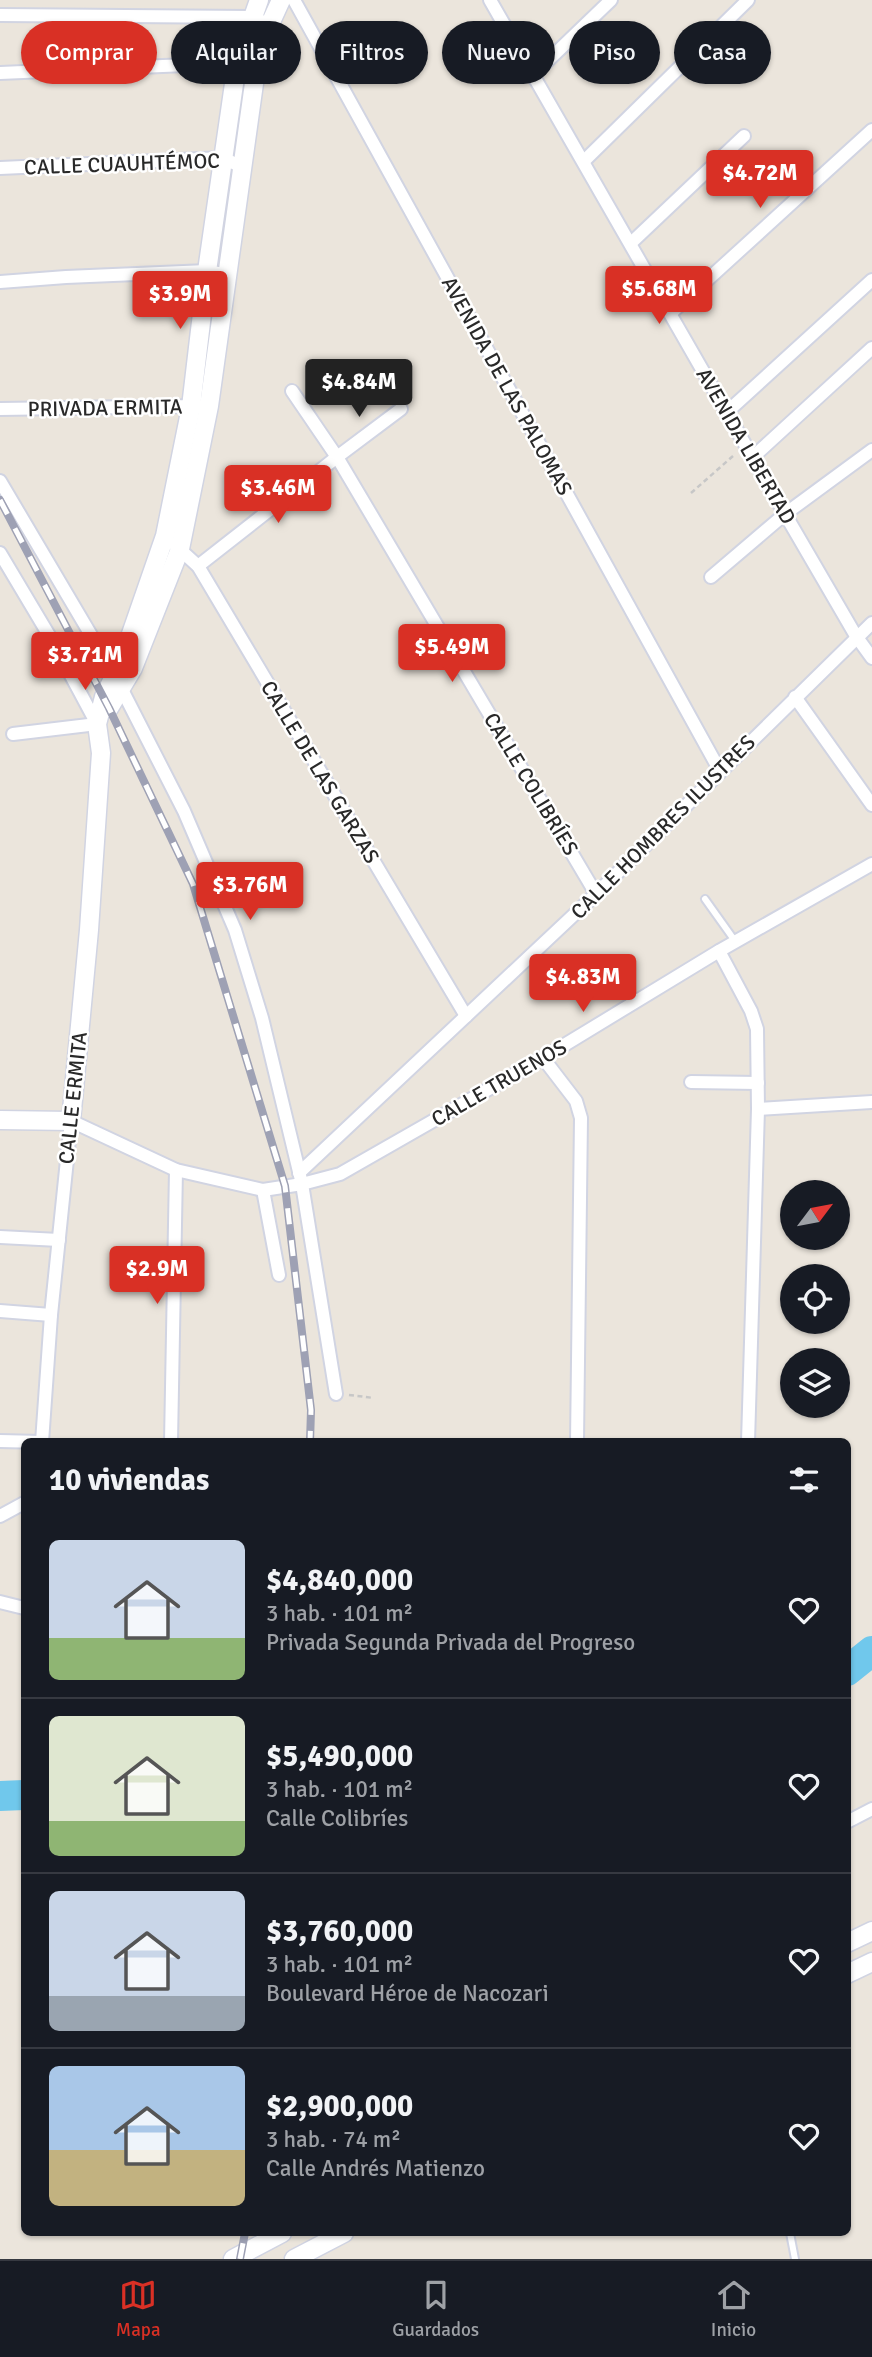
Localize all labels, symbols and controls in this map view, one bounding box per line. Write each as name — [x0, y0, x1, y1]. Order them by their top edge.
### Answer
chip: Comprar — [21, 21, 157, 84]
chip: Alquilar — [171, 21, 301, 84]
chip: Filtros — [315, 21, 428, 84]
chip: Nuevo — [442, 21, 555, 84]
chip: Piso — [569, 21, 660, 84]
chip: Casa — [674, 21, 771, 84]
street label: CALLE CUAUHTÉMOC — [24, 148, 220, 180]
pin: $4.72M — [703, 150, 817, 210]
text: $4.72M — [722, 158, 798, 187]
pin: $5.68M — [602, 266, 716, 326]
pin: $3.9M — [131, 272, 229, 331]
street label: AVENIDA DE LAS PALOMAS — [436, 272, 578, 500]
text: $5.68M — [621, 274, 697, 303]
text: $3.9M — [148, 279, 212, 308]
pin: $4.84M — [302, 360, 416, 419]
street label: AVENIDA LIBERTAD — [691, 363, 801, 529]
text: $4.84M — [321, 367, 397, 396]
street label: PRIVADA ERMITA — [27, 394, 183, 422]
pin: $3.46M — [221, 466, 335, 525]
text: $3.46M — [240, 473, 316, 502]
pin: $5.49M — [395, 624, 509, 684]
pin: $3.71M — [28, 632, 142, 692]
text: $5.49M — [414, 632, 490, 661]
text: $3.71M — [47, 640, 123, 669]
street label: CALLE DE LAS GARZAS — [255, 676, 385, 868]
street label: CALLE COLIBRÍES — [478, 708, 584, 860]
street label: CALLE HOMBRES ILUSTRES — [565, 729, 761, 925]
pin: $3.76M — [193, 862, 307, 922]
text: $3.76M — [212, 870, 288, 899]
pin: $4.83M — [526, 954, 640, 1014]
text: $4.83M — [545, 962, 621, 991]
street label: CALLE ERMITA — [53, 1030, 93, 1166]
street label: CALLE TRUENOS — [427, 1034, 571, 1132]
north arrow — [780, 1180, 850, 1250]
map controls — [780, 1180, 850, 1418]
pin: $2.9M — [108, 1246, 206, 1306]
text: $2.9M — [125, 1254, 189, 1283]
button: locate — [780, 1264, 850, 1334]
button: layers — [780, 1348, 850, 1418]
icon: filters — [785, 1461, 823, 1499]
text: 10 viviendas — [49, 1462, 209, 1499]
text: $4,840,000 — [266, 1562, 413, 1599]
icon: home — [105, 1568, 189, 1652]
icon: heart — [785, 1591, 823, 1629]
text: 3 hab. · 101 m² — [266, 1599, 413, 1628]
text: Privada Segunda Privada del Progreso — [266, 1628, 635, 1657]
text: $5,490,000 — [266, 1738, 413, 1775]
icon: home — [105, 1744, 189, 1828]
icon: heart — [785, 1767, 823, 1805]
text: 3 hab. · 101 m² — [266, 1775, 413, 1804]
text: Calle Colibríes — [266, 1804, 408, 1833]
text: $3,760,000 — [266, 1913, 413, 1950]
icon: home — [105, 1919, 189, 2003]
icon: heart — [785, 1942, 823, 1980]
text: 3 hab. · 101 m² — [266, 1950, 413, 1979]
text: Boulevard Héroe de Nacozari — [266, 1979, 549, 2008]
text: $2,900,000 — [266, 2088, 413, 2125]
icon: home — [105, 2094, 189, 2178]
icon: heart — [785, 2117, 823, 2155]
text: 3 hab. · 74 m² — [266, 2125, 401, 2154]
text: Calle Andrés Matienzo — [266, 2154, 485, 2183]
tab: Mapa — [116, 2276, 161, 2342]
tab: Guardados — [392, 2276, 479, 2342]
tab: Inicio — [711, 2276, 756, 2342]

